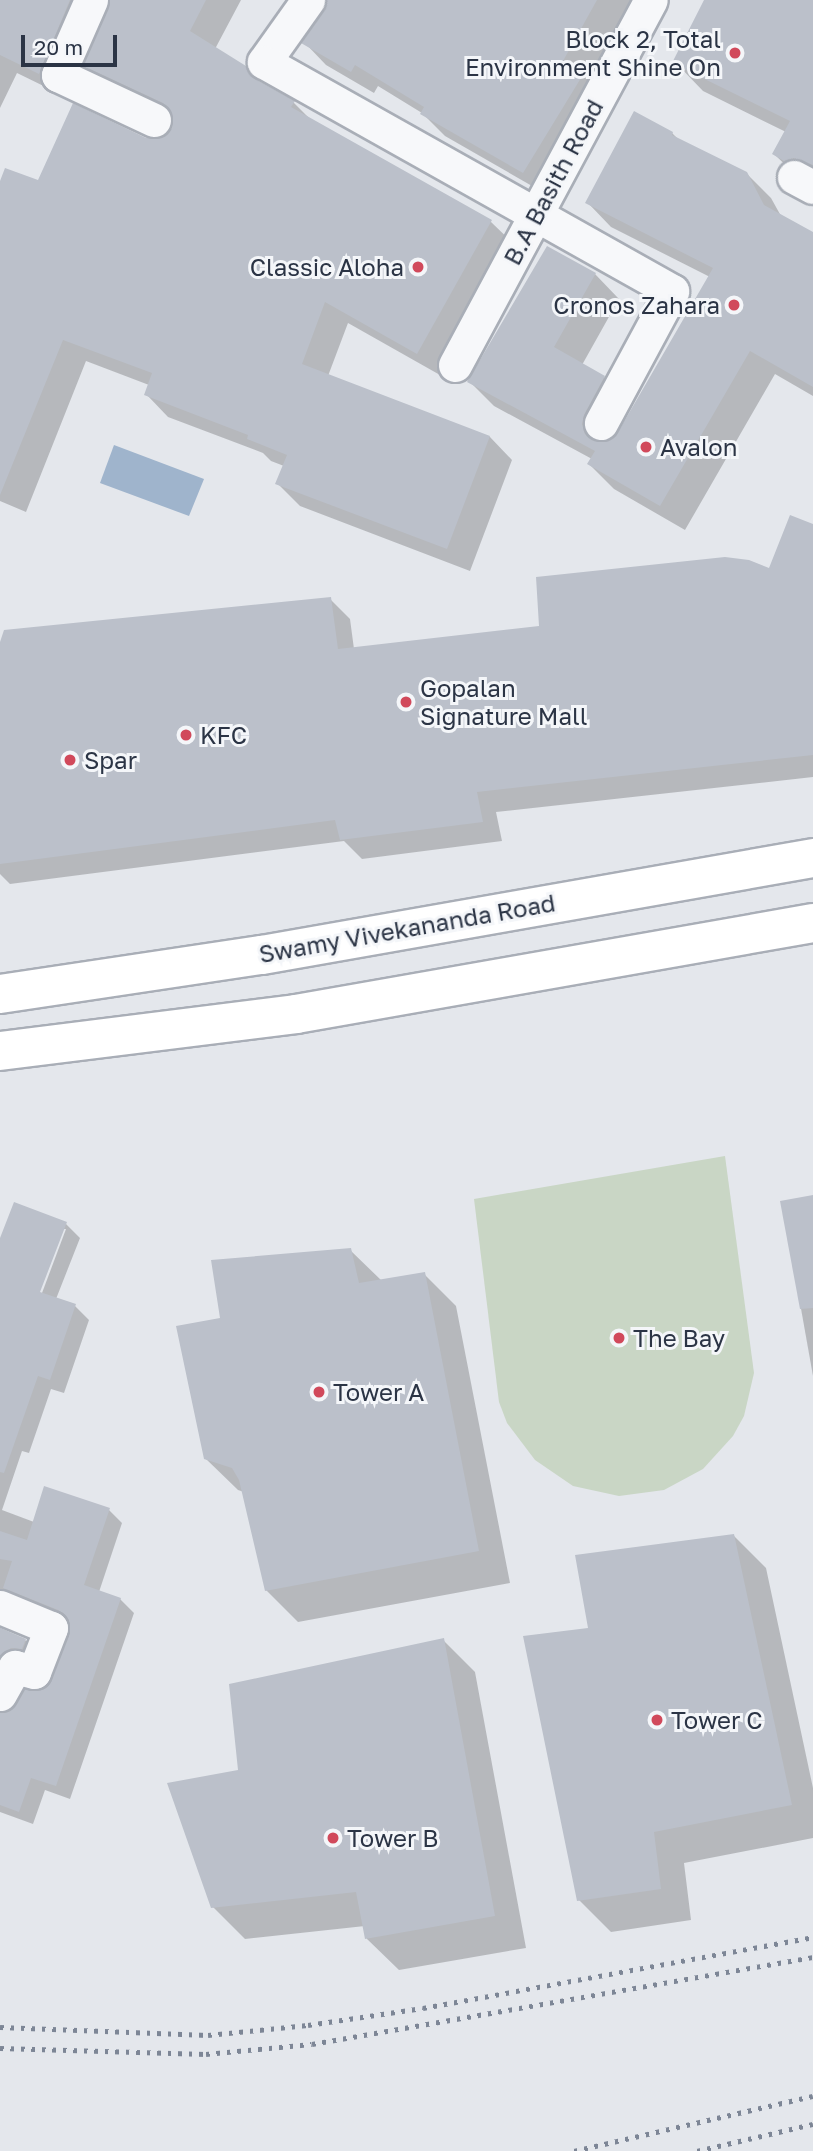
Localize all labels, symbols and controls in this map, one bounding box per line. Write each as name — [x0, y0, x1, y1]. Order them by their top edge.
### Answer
scale bar — [24, 21, 121, 65]
place label: Block 2, Total Environment Shine On — [465, 25, 721, 81]
text: 20 m — [34, 34, 83, 60]
marker: Block 2, Total Environment Shine On — [727, 45, 743, 61]
street label: B.A Basith Road — [497, 94, 609, 270]
place label: Classic Aloha — [250, 253, 404, 281]
marker: Classic Aloha — [410, 259, 426, 275]
place label: Cronos Zahara — [553, 291, 720, 319]
marker: Cronos Zahara — [726, 297, 742, 313]
place label: Avalon — [660, 433, 738, 461]
marker: Avalon — [638, 439, 654, 455]
place label: Gopalan Signature Mall — [420, 674, 587, 730]
marker: Gopalan Signature Mall — [398, 694, 414, 710]
place label: KFC — [200, 721, 247, 749]
marker: KFC — [178, 727, 194, 743]
place label: Spar — [84, 746, 137, 774]
marker: Spar — [62, 752, 78, 768]
street label: Swamy Vivekananda Road — [257, 888, 557, 968]
place label: The Bay — [633, 1324, 725, 1352]
marker: The Bay — [611, 1330, 627, 1346]
place label: Tower A — [333, 1378, 424, 1406]
marker: Tower A — [311, 1384, 327, 1400]
place label: Tower C — [671, 1706, 763, 1734]
marker: Tower C — [649, 1712, 665, 1728]
place label: Tower B — [347, 1824, 438, 1852]
marker: Tower B — [325, 1830, 341, 1846]

